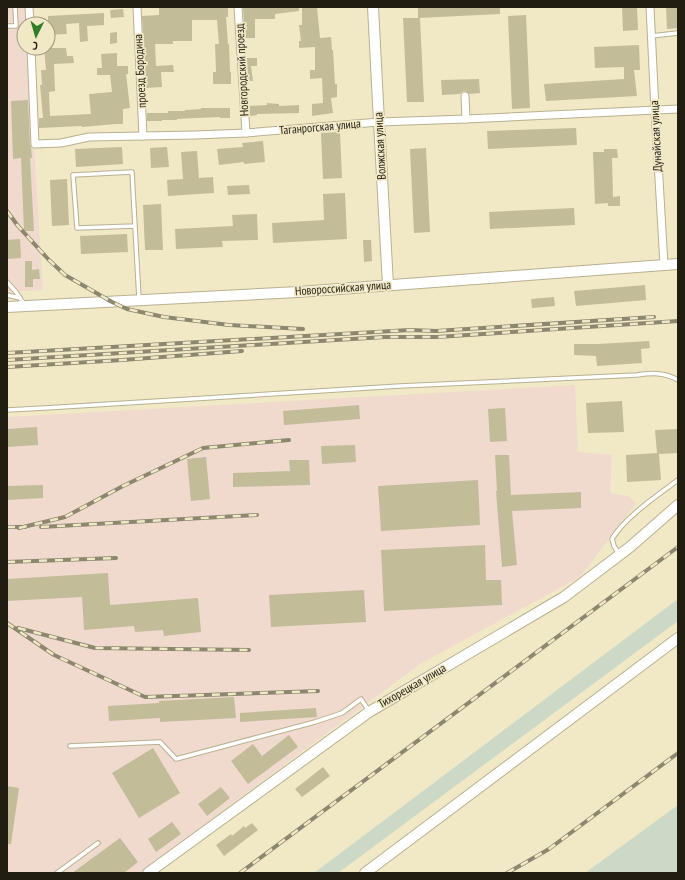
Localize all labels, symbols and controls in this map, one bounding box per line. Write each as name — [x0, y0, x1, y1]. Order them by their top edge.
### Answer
north arrow — [16, 16, 56, 56]
street label: Новгородский проезд — [232, 23, 251, 117]
street label: проезд Бородина — [130, 33, 149, 108]
text: С — [32, 39, 38, 53]
street label: Дунайская улица — [646, 100, 665, 172]
street label: Волжская улица — [370, 112, 389, 180]
street label: Таганрогская улица — [278, 115, 362, 138]
street label: Новороссийская улица — [294, 277, 392, 298]
street label: Тихорецкая улица — [375, 660, 449, 711]

